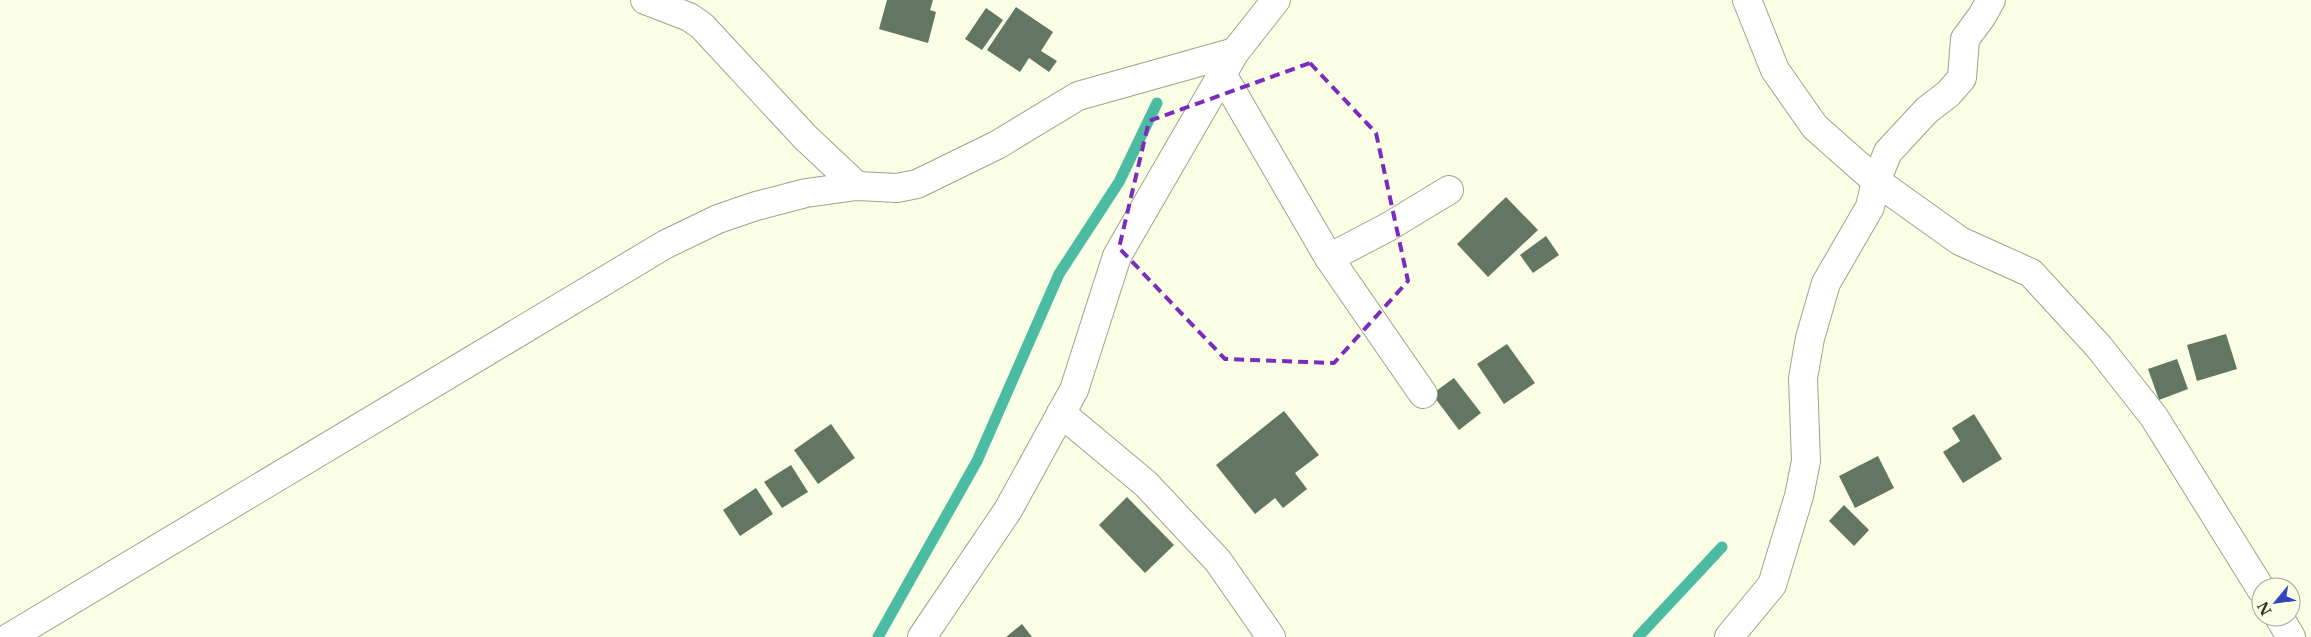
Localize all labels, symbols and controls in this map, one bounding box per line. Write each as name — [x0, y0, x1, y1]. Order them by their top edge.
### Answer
north arrow — [2251, 577, 2301, 627]
text: N — [2254, 598, 2276, 618]

